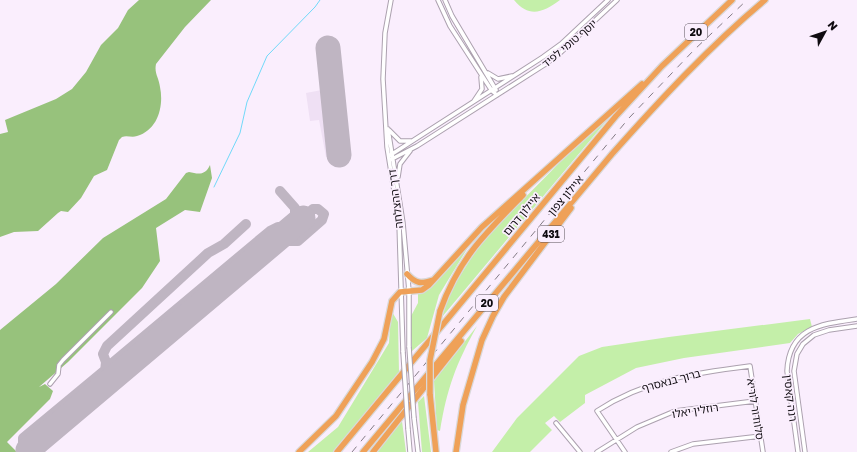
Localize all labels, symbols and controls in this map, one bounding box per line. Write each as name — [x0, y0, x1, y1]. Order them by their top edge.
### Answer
north arrow — [805, 12, 845, 52]
street label: יוסף טומי לפיד — [539, 16, 599, 70]
text: N — [825, 18, 841, 33]
road number: 20 — [685, 24, 707, 40]
street label: דרך ההצלחה — [385, 169, 405, 229]
street label: איילון צפון — [545, 172, 585, 218]
street label: איילון דרום — [500, 190, 542, 238]
road number: 431 — [538, 226, 564, 242]
road number: 20 — [476, 295, 498, 311]
street label: ברוך בנאסרף — [640, 366, 702, 394]
street label: רנה קאסין — [782, 374, 800, 422]
street label: סלוודור לוריא — [745, 377, 767, 441]
street label: רוזלין יאלו — [671, 400, 719, 420]

